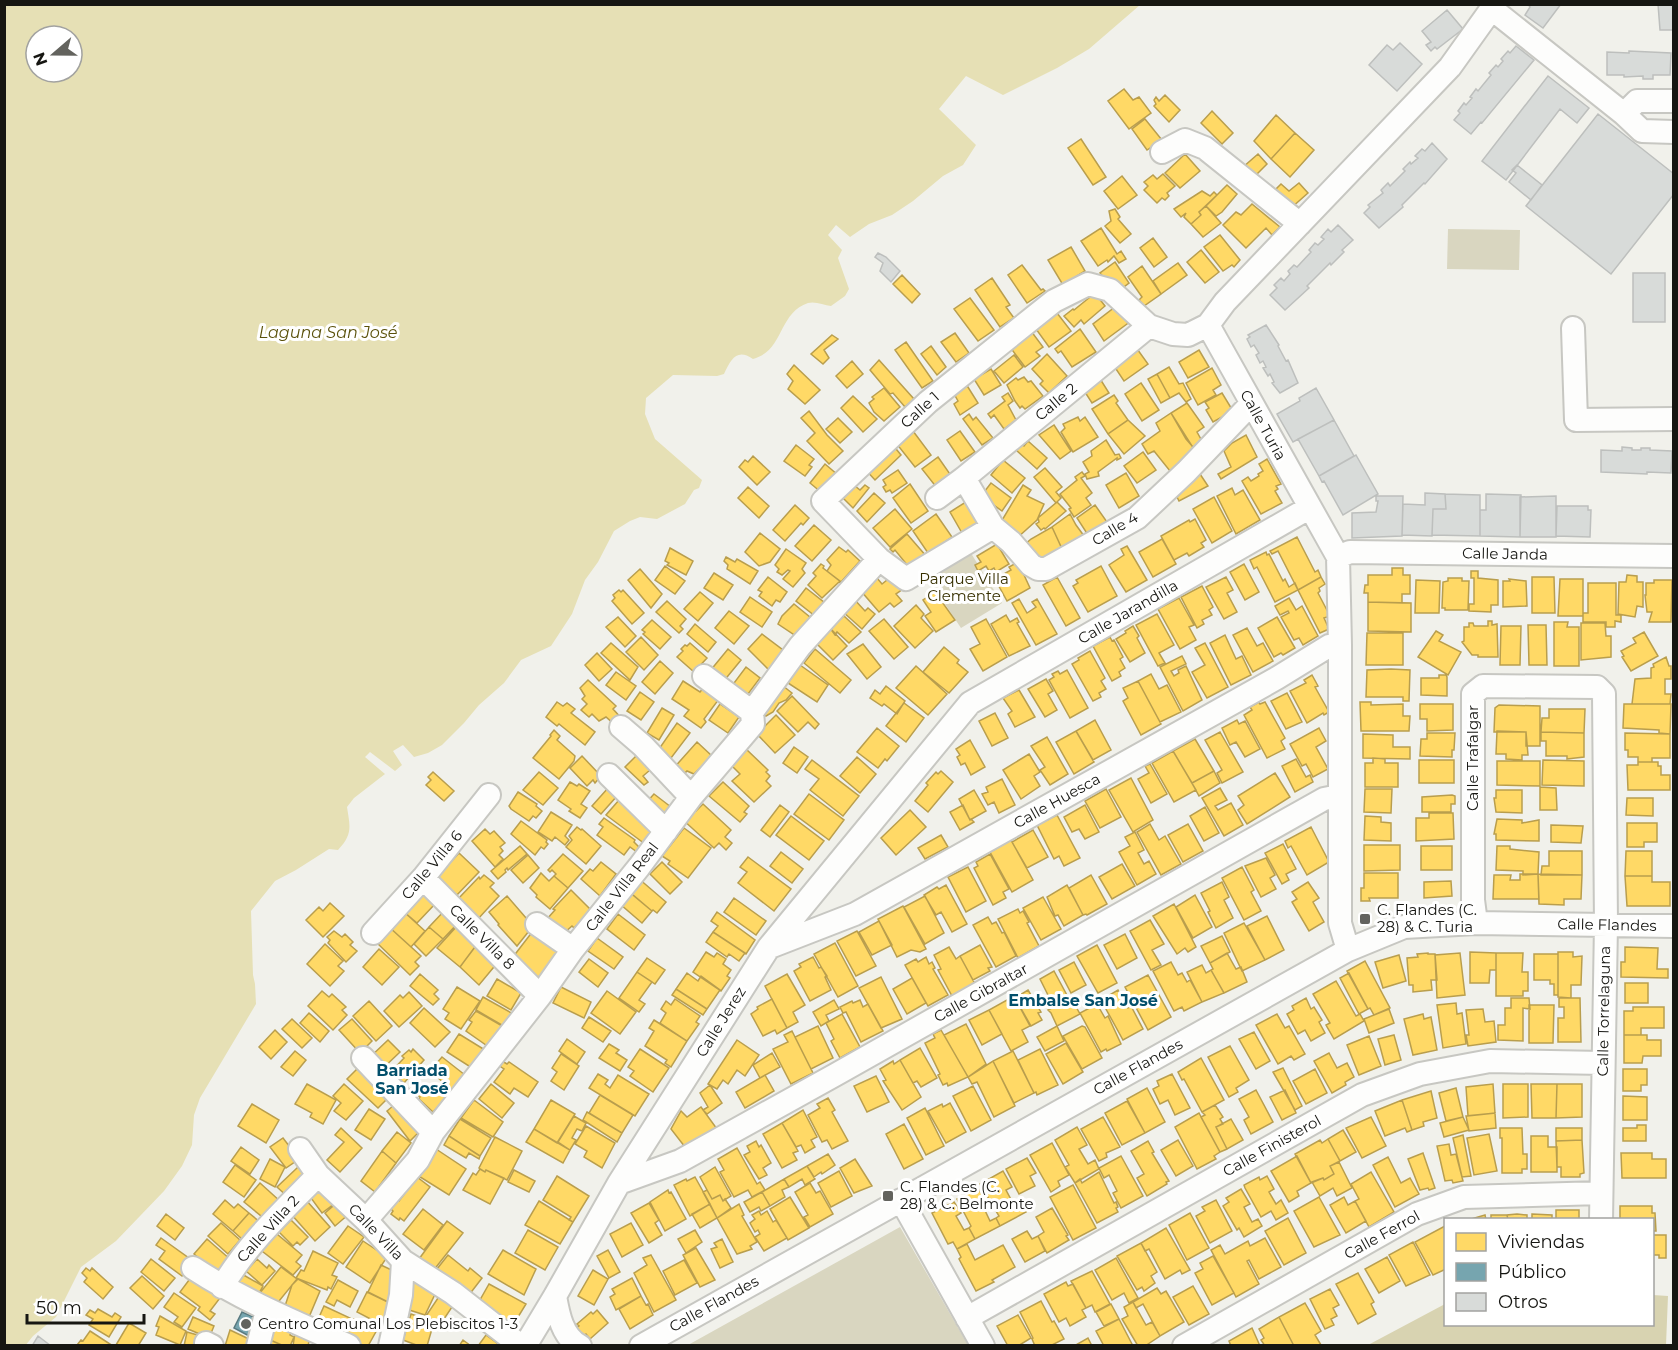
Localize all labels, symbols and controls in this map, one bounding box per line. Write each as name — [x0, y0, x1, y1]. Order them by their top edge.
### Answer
north arrow — [24, 24, 84, 84]
text: N — [29, 50, 52, 68]
water label: Laguna San José — [259, 323, 397, 342]
street label: Calle 2 — [1031, 379, 1081, 425]
street label: Calle Turia — [1236, 386, 1291, 463]
street label: Calle 1 — [896, 387, 943, 432]
street label: Calle 4 — [1088, 507, 1141, 550]
street label: Calle Janda — [1462, 543, 1548, 564]
park label: Parque Villa Clemente — [919, 569, 1009, 605]
street label: Calle Jarandilla — [1074, 575, 1181, 648]
street label: Calle Trafalgar — [1463, 705, 1482, 811]
street label: Calle Huesca — [1010, 769, 1104, 832]
street label: Calle Villa 6 — [397, 826, 466, 903]
street label: Calle Villa Real — [581, 838, 662, 935]
street label: Calle Villa 8 — [446, 900, 519, 973]
place label: C. Flandes (C. 28) & C. Turia — [1377, 900, 1477, 936]
marker: C. Flandes (C. 28) & C. Turia — [1358, 912, 1372, 926]
street label: Calle Flandes — [1557, 914, 1657, 935]
street label: Calle Torrelaguna — [1593, 946, 1614, 1076]
street label: Calle Gibraltar — [930, 959, 1031, 1026]
street label: Calle Jerez — [691, 983, 750, 1060]
district label: Embalse San José — [1008, 991, 1158, 1010]
street label: Calle Flandes — [1090, 1034, 1186, 1099]
district label: Barriada San José — [375, 1061, 449, 1098]
street label: Calle Finisterol — [1219, 1111, 1324, 1180]
place label: C. Flandes (C. 28) & C. Belmonte — [900, 1177, 1034, 1213]
marker: C. Flandes (C. 28) & C. Belmonte — [881, 1189, 895, 1203]
street label: Calle Villa 2 — [232, 1191, 303, 1266]
street label: Calle Villa — [345, 1199, 408, 1264]
street label: Calle Ferrol — [1340, 1206, 1423, 1263]
legend — [1444, 1218, 1654, 1326]
text: Viviendas — [1498, 1231, 1585, 1253]
text: Público — [1498, 1261, 1566, 1283]
street label: Calle Flandes — [666, 1271, 762, 1336]
scale bar — [27, 1287, 144, 1325]
text: Otros — [1498, 1291, 1548, 1313]
text: 50 m — [36, 1297, 82, 1319]
place label: Centro Comunal Los Plebiscitos 1-3 — [258, 1314, 518, 1333]
marker: Centro Comunal Los Plebiscitos 1-3 — [239, 1317, 253, 1331]

